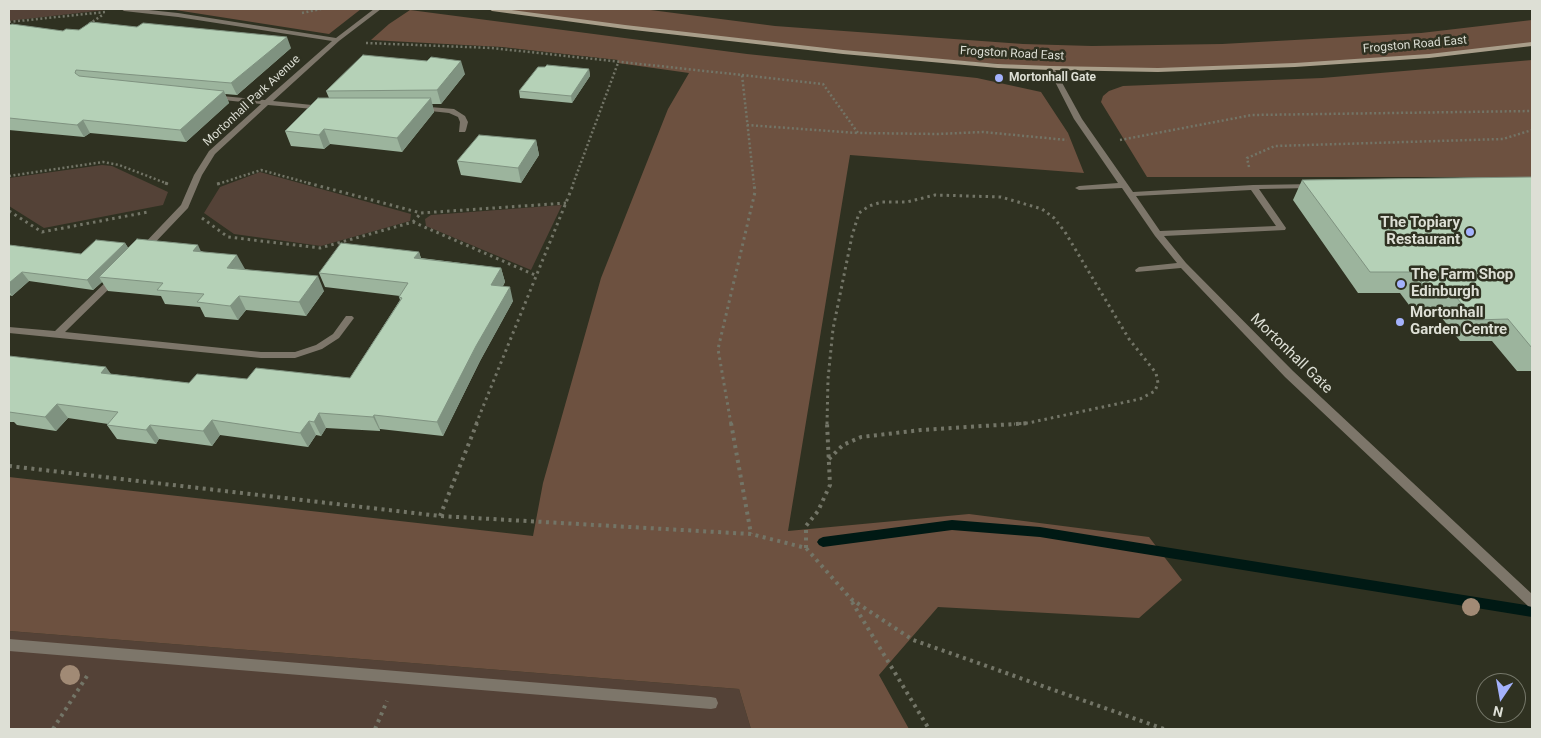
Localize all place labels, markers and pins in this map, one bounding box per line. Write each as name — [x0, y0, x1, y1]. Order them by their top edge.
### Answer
place label: Mortonhall Gate — [1009, 71, 1096, 85]
marker: Mortonhall Gate — [993, 72, 1005, 84]
place label: The Topiary Restaurant — [1380, 214, 1460, 249]
marker: The Topiary Restaurant — [1464, 226, 1476, 238]
place label: The Farm Shop Edinburgh — [1411, 266, 1513, 301]
marker: The Farm Shop Edinburgh — [1395, 278, 1407, 290]
place label: Mortonhall Garden Centre — [1410, 304, 1507, 339]
marker: Mortonhall Garden Centre — [1394, 316, 1406, 328]

